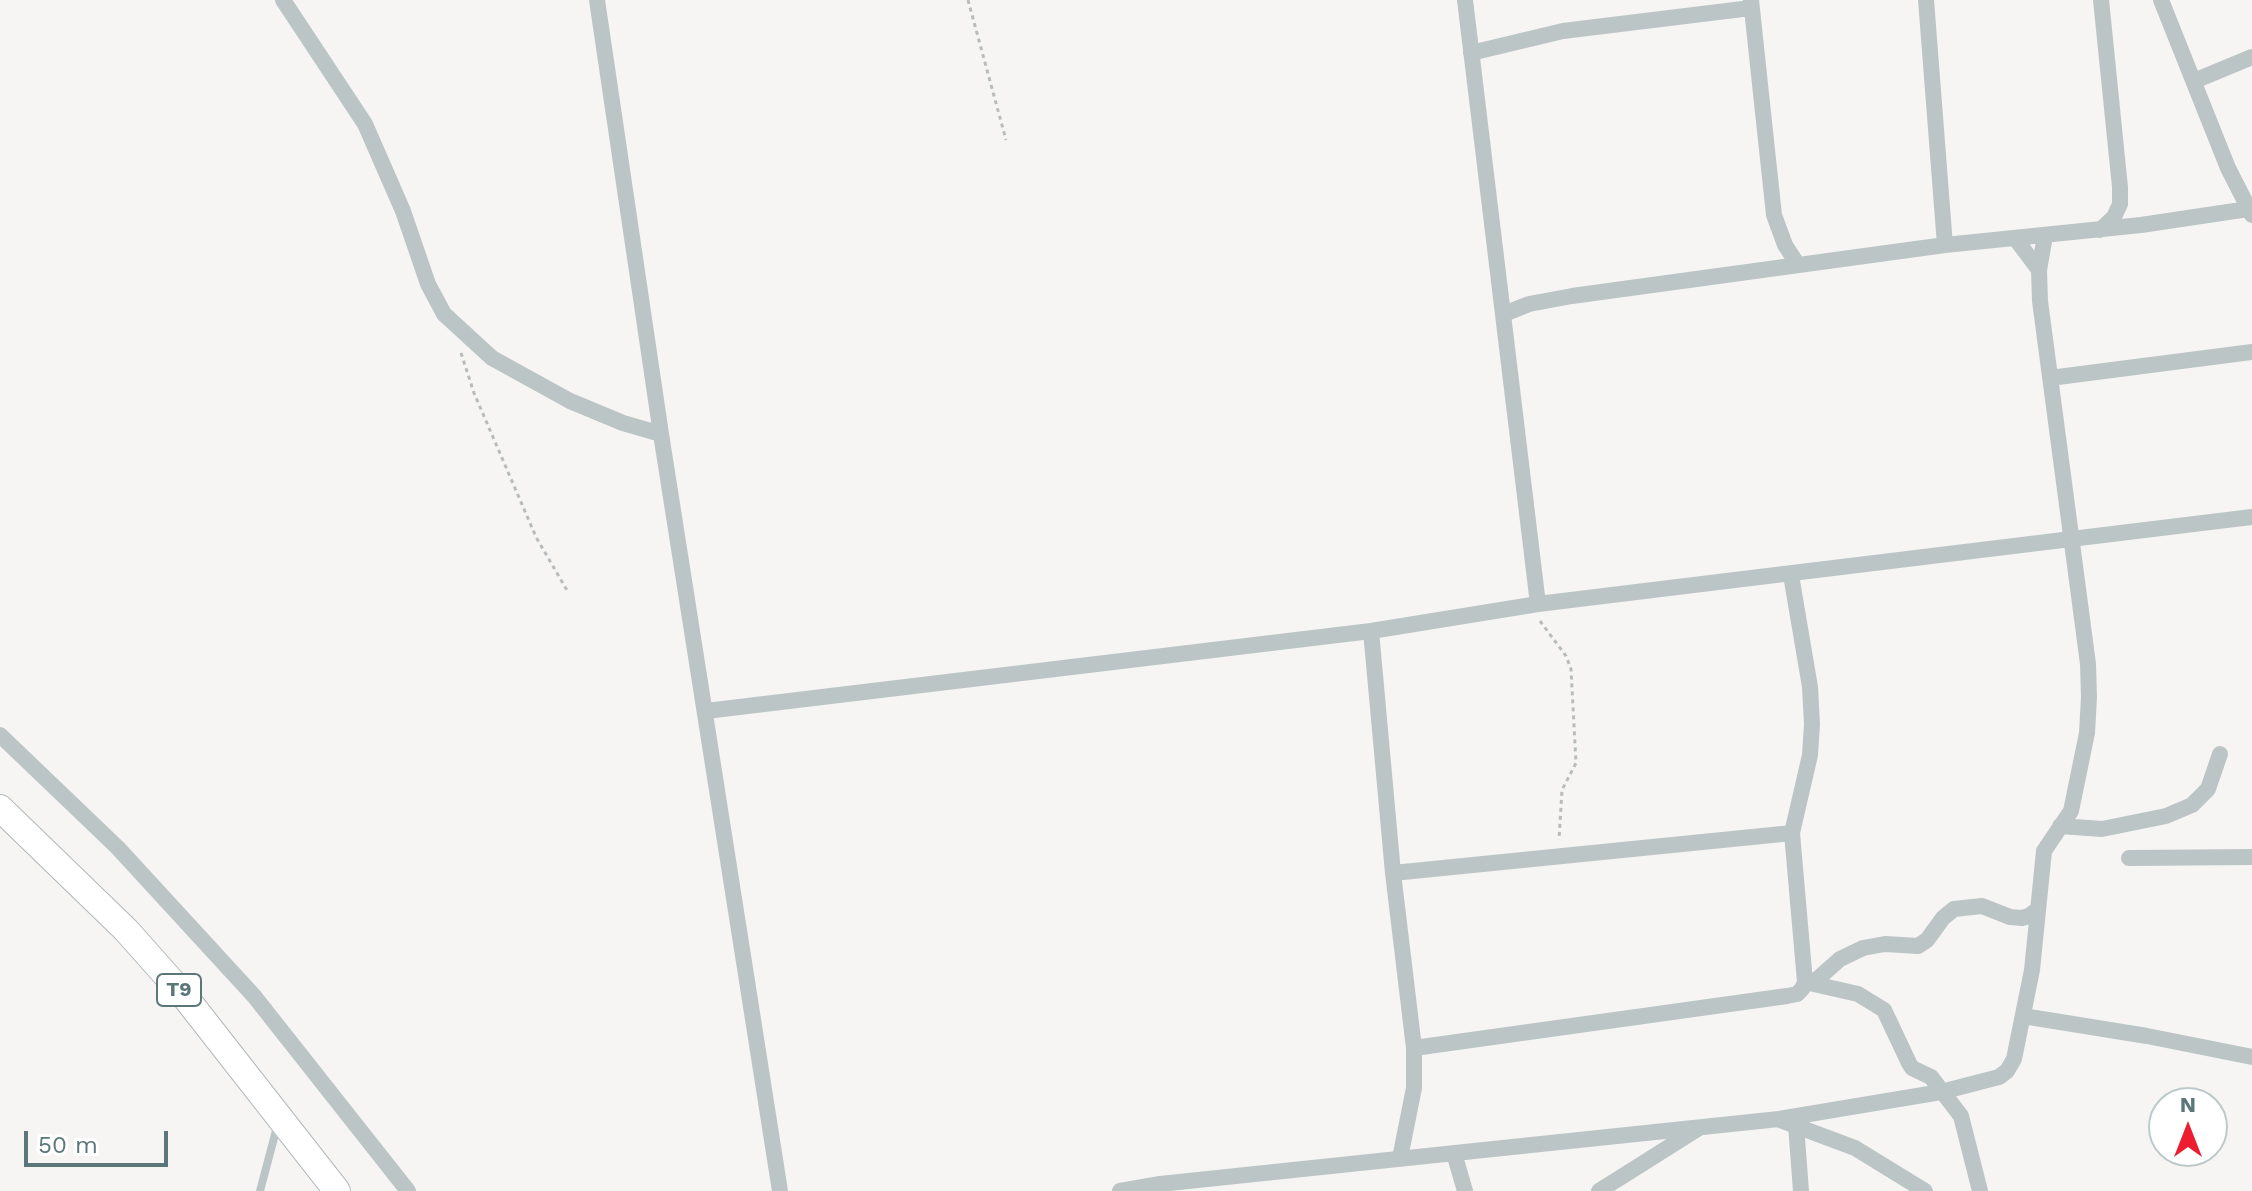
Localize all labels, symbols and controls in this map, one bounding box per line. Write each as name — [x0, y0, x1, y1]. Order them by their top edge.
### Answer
road number: T9 — [157, 974, 201, 1006]
north arrow — [2148, 1087, 2228, 1167]
text: N — [2180, 1092, 2196, 1117]
scale bar — [28, 1115, 172, 1165]
text: 50 m — [38, 1131, 98, 1159]

